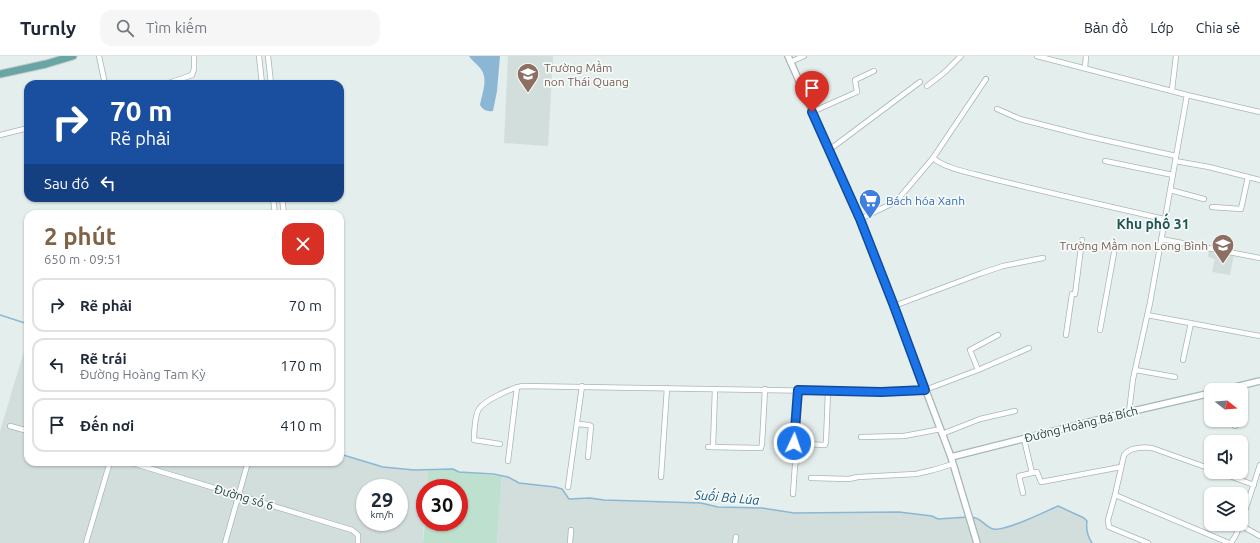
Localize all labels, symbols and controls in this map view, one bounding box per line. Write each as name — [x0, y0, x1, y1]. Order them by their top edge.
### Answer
search box — [100, 10, 380, 46]
text: Turnly — [20, 17, 76, 39]
icon: search — [114, 17, 136, 39]
text: Tìm kiếm — [146, 19, 207, 36]
text: Bản đồ — [1084, 20, 1128, 36]
text: Lớp — [1150, 20, 1174, 36]
text: Chia sẻ — [1196, 20, 1240, 36]
place label: Trường Mầm non Thái Quang — [544, 60, 629, 88]
school or university icon: Trường Mầm non Thái Quang — [515, 61, 541, 94]
pin — [795, 71, 829, 112]
icon: arrive — [801, 77, 823, 99]
text: 70 m — [110, 95, 172, 126]
icon: right — [44, 96, 96, 148]
text: Rẽ phải — [110, 128, 170, 148]
icon: left — [97, 172, 119, 194]
text: Sau đó — [44, 175, 89, 192]
supermarket icon: Bách hóa Xanh — [857, 187, 883, 220]
place label: Bách hóa Xanh — [886, 194, 965, 207]
district label: Khu phố 31 — [1116, 213, 1190, 232]
text: 2 phút — [44, 223, 116, 250]
button: close — [282, 223, 324, 265]
school or university icon: Trường Mầm non Long Bình — [1210, 232, 1236, 265]
place label: Trường Mầm non Long Bình — [1060, 238, 1208, 252]
text: 650 m · 09:51 — [44, 252, 122, 266]
icon: right — [46, 294, 68, 316]
text: Rẽ phải — [80, 297, 132, 314]
text: 70 m — [289, 297, 322, 314]
text: Rẽ trái — [80, 350, 127, 367]
icon: left — [46, 354, 68, 376]
text: 170 m — [280, 357, 322, 374]
text: Đường Hoàng Tam Kỳ — [80, 367, 206, 381]
north arrow — [1204, 383, 1248, 427]
map controls — [1204, 383, 1248, 531]
street label: Đường Hoàng Bá Bích — [1023, 404, 1139, 444]
icon: arrive — [46, 414, 68, 436]
text: Đến nơi — [80, 417, 134, 434]
text: 410 m — [280, 417, 322, 434]
position arrow — [773, 422, 815, 464]
button: sound — [1204, 435, 1248, 479]
speed limit sign: 30 — [416, 479, 468, 531]
street label: Đường số 6 — [213, 481, 276, 512]
water label: Suối Bà Lúa — [693, 485, 760, 507]
button: layers — [1204, 487, 1248, 531]
text: 29 — [371, 488, 393, 511]
text: km/h — [370, 509, 394, 520]

